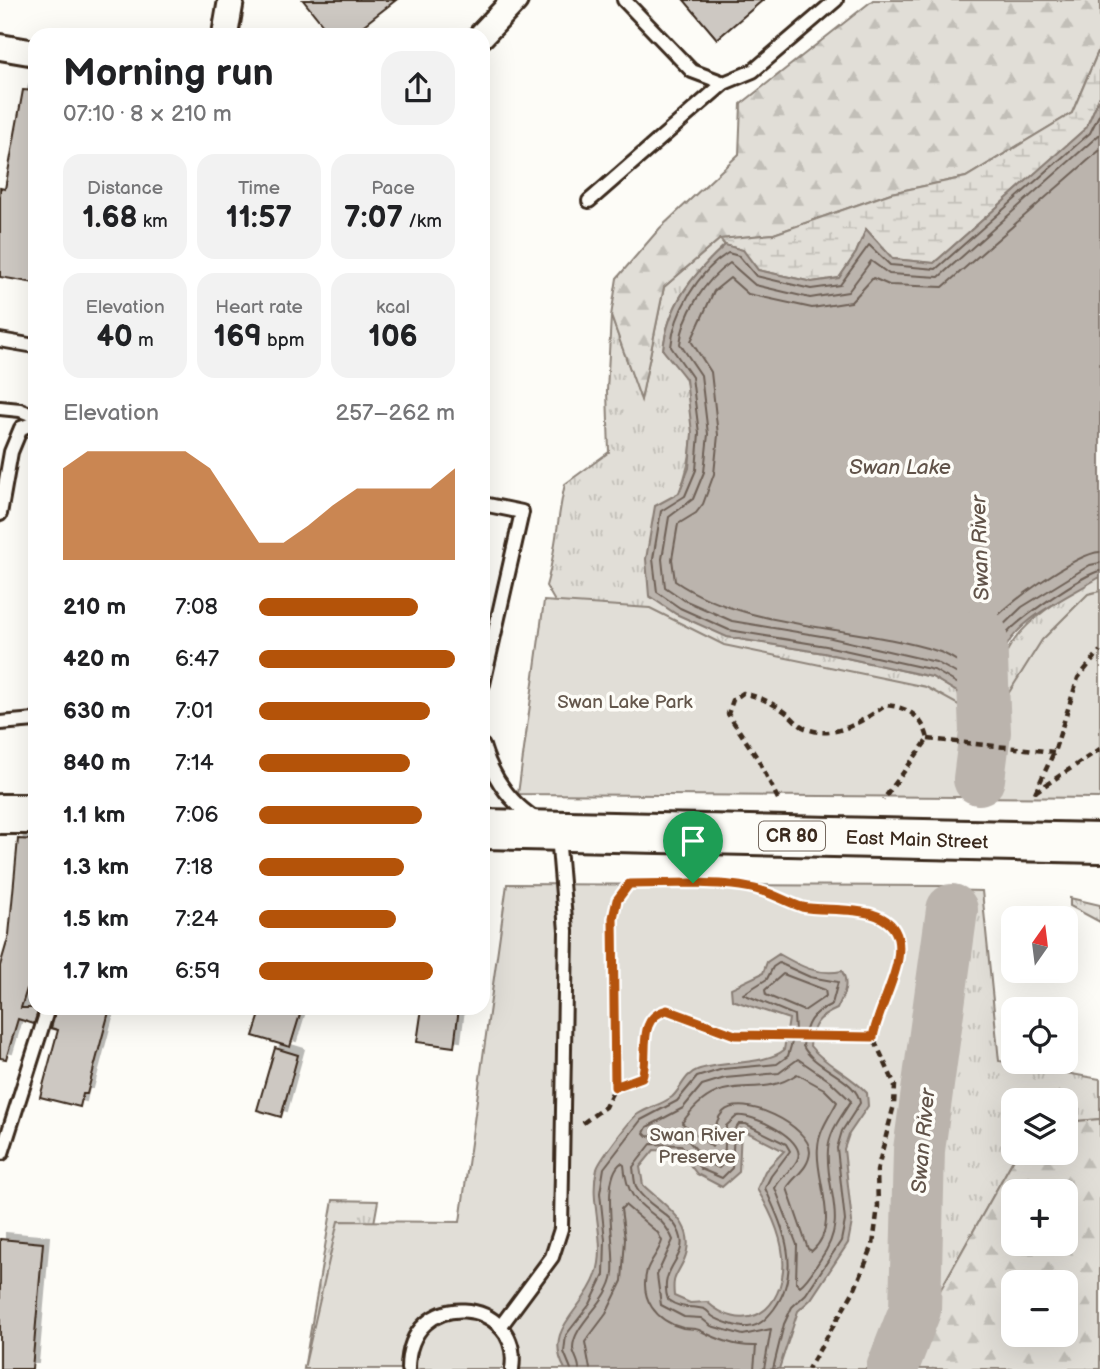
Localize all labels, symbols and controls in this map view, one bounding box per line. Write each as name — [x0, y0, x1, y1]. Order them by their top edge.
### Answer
text: Morning run — [63, 51, 274, 96]
button: share — [381, 51, 455, 125]
text: 07:10 · 8 × 210 m — [63, 100, 232, 128]
text: Distance — [87, 177, 163, 200]
text: Time — [238, 177, 280, 200]
text: Pace — [371, 177, 415, 200]
text: 1.68 — [82, 200, 138, 236]
text: 11:57 — [226, 200, 292, 236]
text: 7:07 — [344, 200, 403, 236]
text: km — [138, 210, 168, 233]
text: /km — [403, 210, 442, 233]
text: Elevation — [85, 296, 165, 319]
text: Heart rate — [215, 296, 303, 319]
text: kcal — [376, 296, 410, 319]
text: 40 — [96, 319, 133, 355]
text: 169 — [214, 319, 262, 355]
text: 106 — [368, 319, 418, 355]
text: m — [133, 329, 154, 352]
text: bpm — [262, 329, 304, 352]
text: Elevation — [63, 399, 159, 427]
text: 257–262 m — [335, 399, 455, 427]
water label: Swan Lake — [849, 455, 951, 480]
water label: Swan River — [966, 493, 995, 601]
text: 210 m — [63, 593, 126, 621]
text: 7:08 — [175, 593, 218, 621]
text: 420 m — [63, 645, 130, 673]
text: 6:47 — [175, 645, 219, 673]
park label: Swan Lake Park — [557, 691, 693, 714]
text: 630 m — [63, 697, 131, 725]
text: 7:01 — [175, 697, 213, 725]
text: 840 m — [63, 749, 131, 777]
text: 7:14 — [175, 749, 214, 777]
text: 1.1 km — [63, 801, 125, 829]
text: 7:06 — [175, 801, 219, 829]
pin — [663, 811, 723, 883]
icon: arrive — [674, 822, 712, 860]
road number: CR 80 — [759, 822, 825, 850]
street label: East Main Street — [845, 827, 989, 854]
text: 1.3 km — [63, 853, 129, 881]
text: 7:18 — [175, 853, 213, 881]
text: 1.5 km — [63, 905, 129, 933]
text: 7:24 — [175, 905, 218, 933]
north arrow — [1001, 906, 1078, 984]
map controls — [1001, 906, 1078, 1347]
text: 1.7 km — [63, 957, 128, 985]
text: 6:59 — [175, 957, 220, 985]
button: locate — [1001, 997, 1078, 1074]
water label: Swan River — [906, 1086, 941, 1195]
button: layers — [1001, 1088, 1078, 1165]
park label: Swan River Preserve — [649, 1124, 746, 1169]
button: + — [1001, 1179, 1078, 1256]
button: − — [1001, 1270, 1078, 1347]

